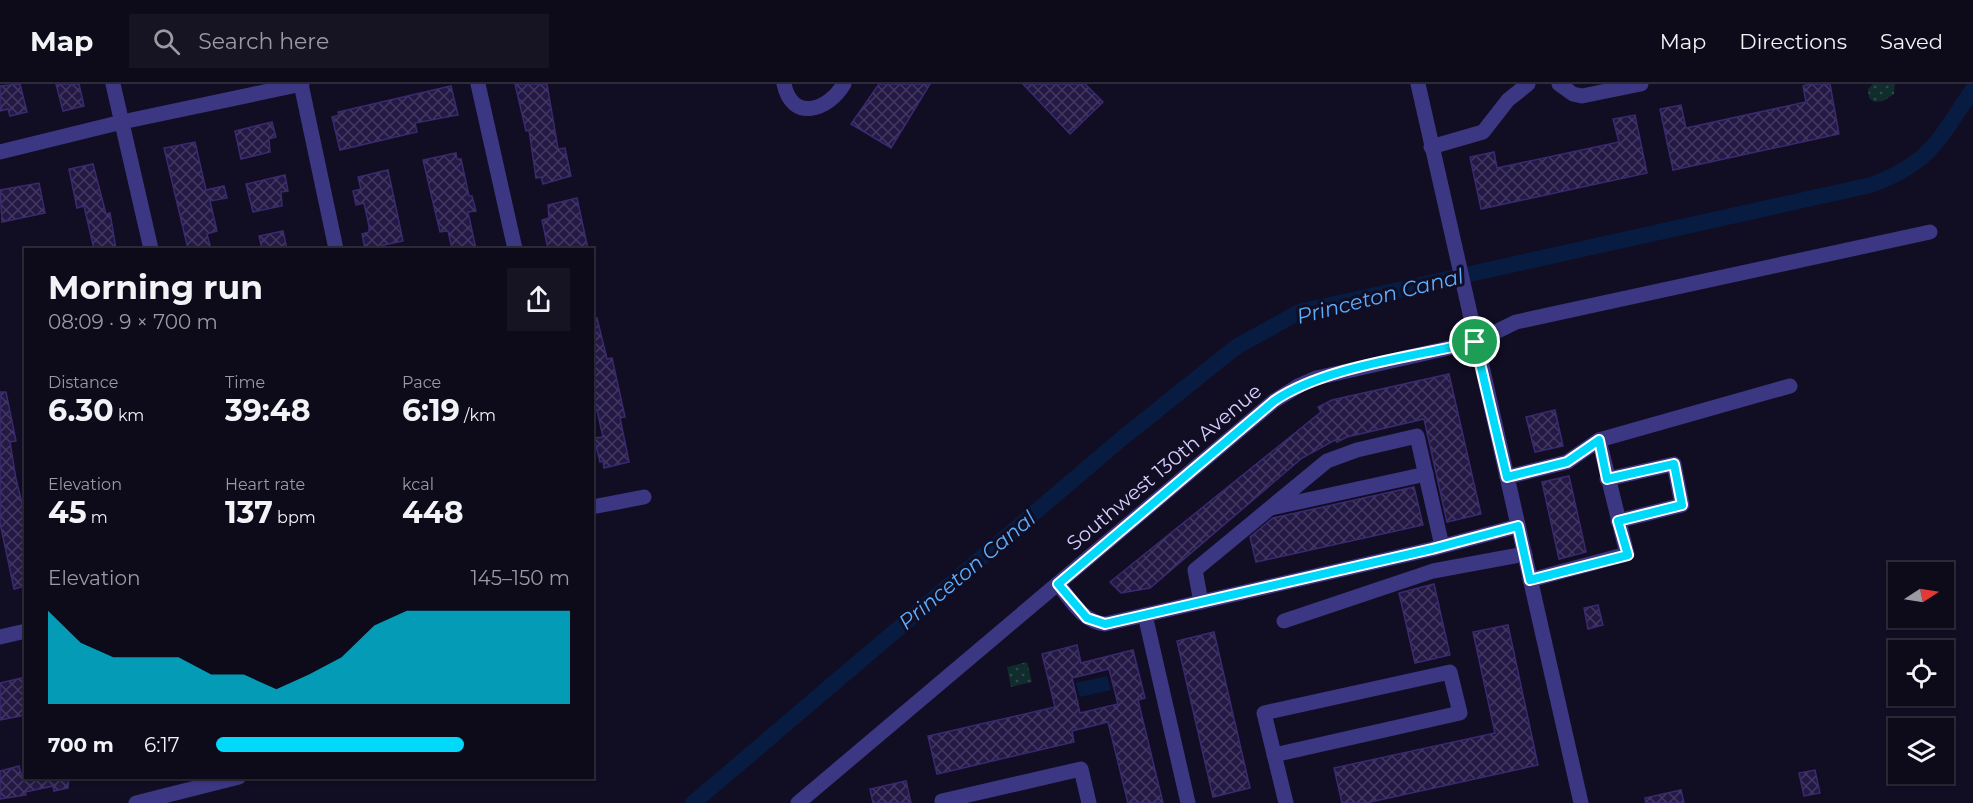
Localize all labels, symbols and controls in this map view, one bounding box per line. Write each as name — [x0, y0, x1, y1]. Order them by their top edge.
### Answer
search box — [129, 14, 549, 68]
text: Map — [30, 24, 93, 58]
icon: search — [150, 25, 183, 58]
text: Search here — [198, 28, 329, 55]
text: Map — [1660, 29, 1706, 54]
text: Directions — [1739, 29, 1847, 54]
text: Saved — [1880, 29, 1943, 54]
water label: Princeton Canal — [1294, 263, 1466, 329]
text: Morning run — [48, 267, 263, 307]
button: share — [507, 268, 570, 331]
text: 08:09 · 9 × 700 m — [48, 310, 218, 334]
pin — [1449, 316, 1500, 367]
icon: arrive — [1458, 325, 1491, 358]
text: Distance — [48, 373, 118, 392]
text: Time — [225, 373, 265, 392]
text: Pace — [402, 373, 441, 392]
street label: Southwest 130th Avenue — [1062, 379, 1266, 555]
text: 6.30 — [48, 392, 114, 429]
text: 39:48 — [225, 392, 311, 429]
text: 6:19 — [402, 392, 460, 429]
text: km — [114, 406, 144, 425]
text: /km — [460, 406, 496, 425]
text: Elevation — [48, 475, 122, 494]
text: Heart rate — [225, 475, 305, 494]
text: kcal — [402, 475, 434, 494]
text: 45 — [48, 494, 87, 531]
text: 137 — [225, 494, 273, 531]
text: 448 — [402, 494, 463, 531]
water label: Princeton Canal — [893, 505, 1041, 635]
text: m — [87, 508, 108, 527]
text: bpm — [273, 508, 316, 527]
north arrow — [1888, 562, 1954, 628]
map controls — [1888, 562, 1954, 784]
text: Elevation — [48, 566, 140, 590]
text: 145–150 m — [470, 566, 570, 590]
button: locate — [1888, 640, 1954, 706]
button: layers — [1888, 718, 1954, 784]
text: 700 m — [48, 733, 114, 757]
text: 6:17 — [144, 733, 179, 757]

